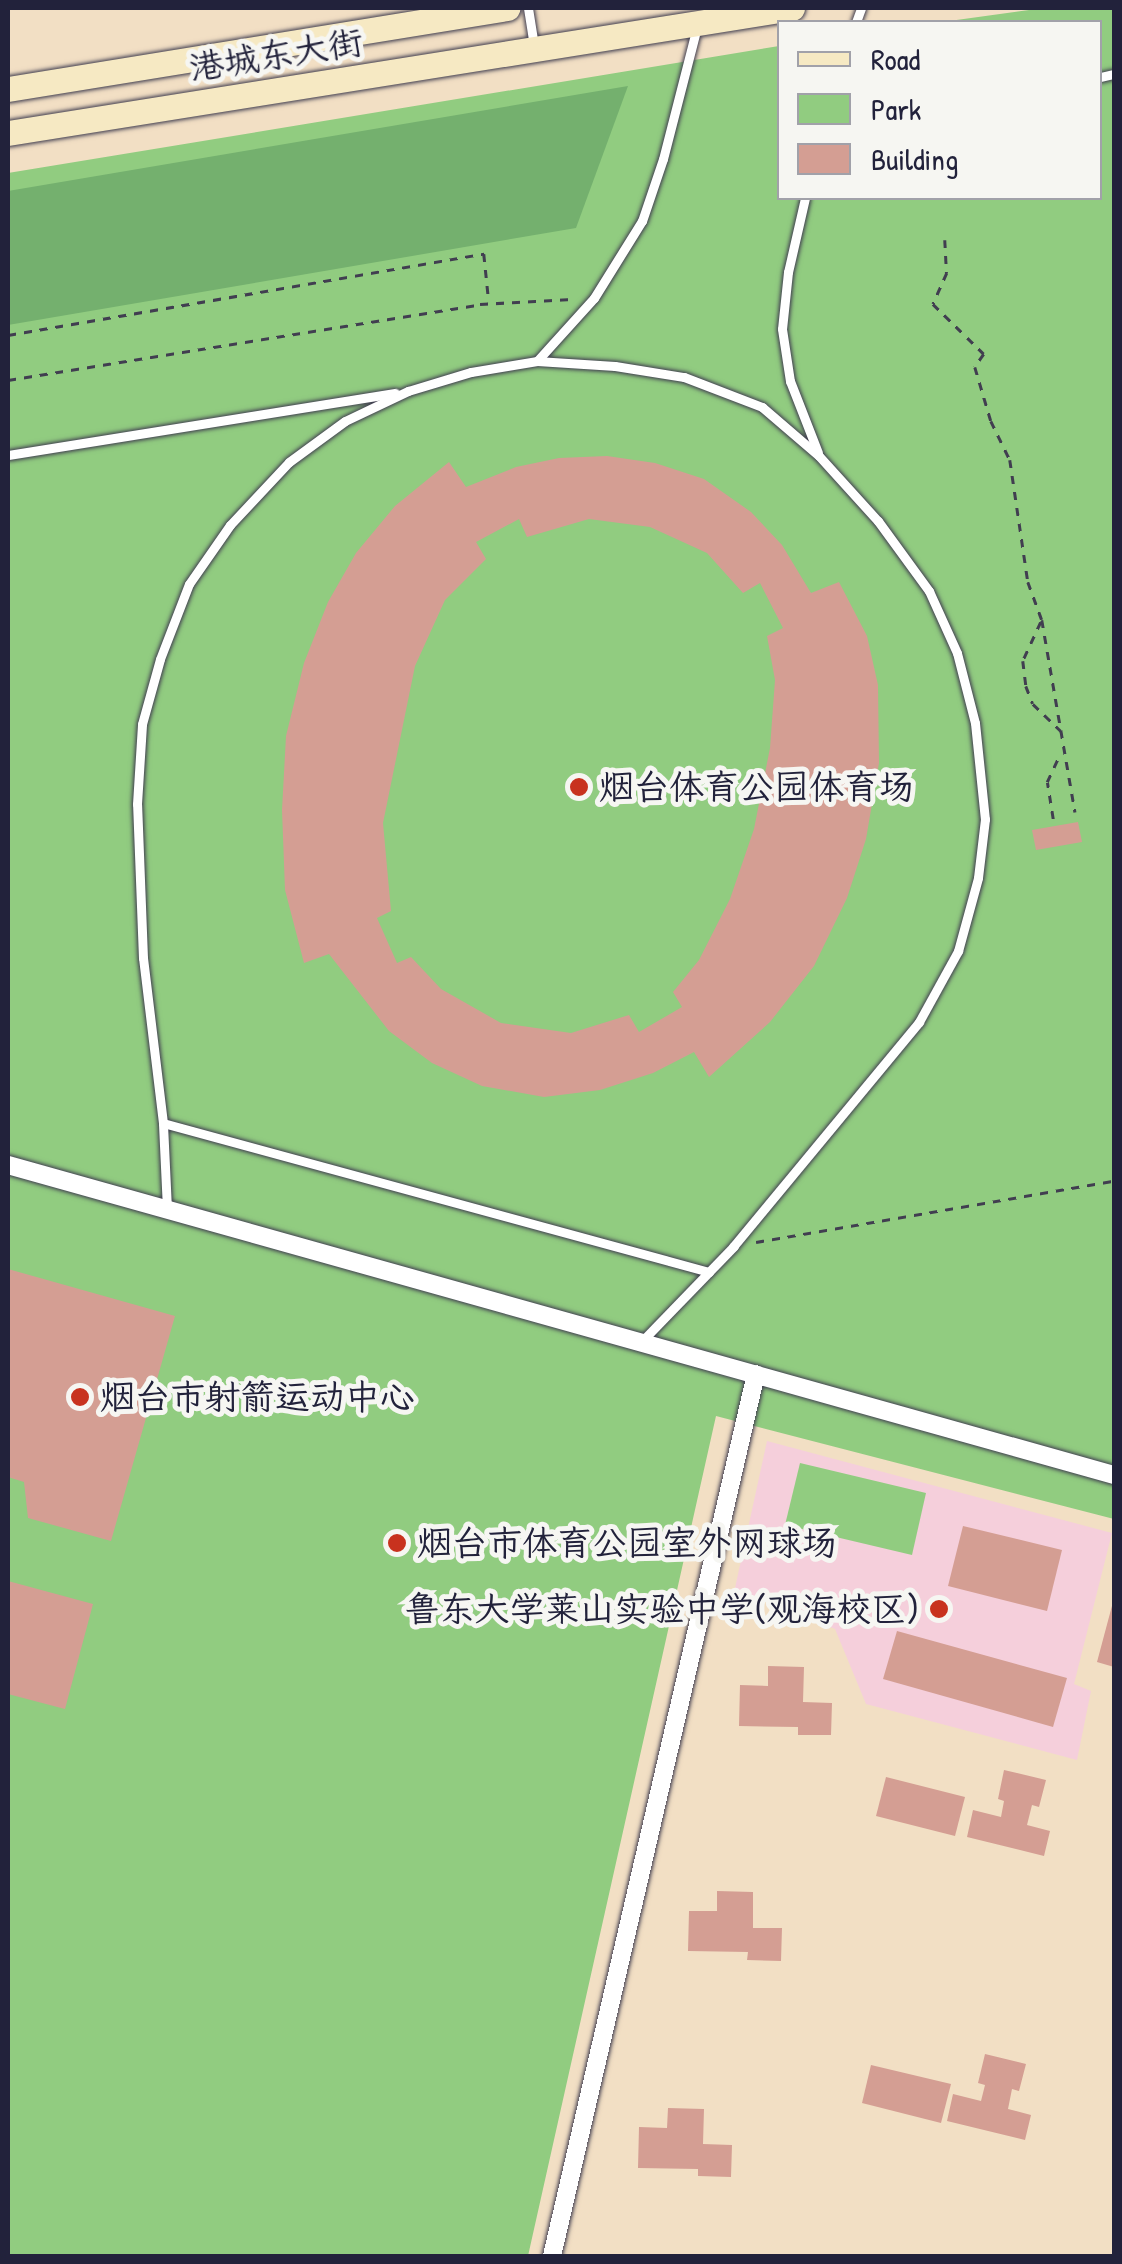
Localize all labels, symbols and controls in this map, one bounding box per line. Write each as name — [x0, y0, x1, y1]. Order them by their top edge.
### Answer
legend — [777, 20, 1102, 200]
street label: 港城东大街 — [186, 21, 366, 89]
text: Road — [871, 39, 920, 79]
text: Park — [871, 89, 921, 129]
text: Building — [871, 139, 958, 179]
place label: 烟台体育公园体育场 — [599, 766, 914, 808]
marker: 烟台体育公园体育场 — [568, 776, 590, 798]
place label: 烟台市射箭运动中心 — [100, 1376, 415, 1418]
marker: 烟台市射箭运动中心 — [69, 1386, 91, 1408]
place label: 烟台市体育公园室外网球场 — [417, 1522, 837, 1564]
marker: 烟台市体育公园室外网球场 — [386, 1532, 408, 1554]
place label: 鲁东大学莱山实验中学(观海校区) — [405, 1588, 919, 1630]
marker: 鲁东大学莱山实验中学(观海校区) — [928, 1598, 950, 1620]

